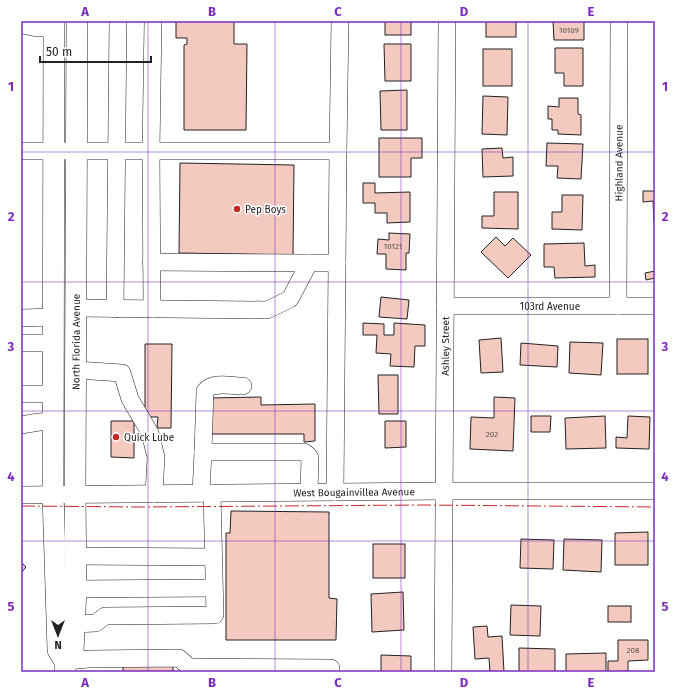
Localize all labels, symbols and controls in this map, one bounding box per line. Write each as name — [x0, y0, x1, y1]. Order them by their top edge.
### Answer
text: A — [80, 4, 89, 19]
text: B — [208, 4, 216, 19]
text: C — [334, 4, 342, 19]
text: D — [460, 4, 469, 19]
text: E — [588, 4, 595, 19]
house number: 10109 — [559, 26, 579, 35]
scale bar — [40, 38, 151, 64]
text: 50 m — [46, 45, 72, 59]
text: 1 — [8, 79, 14, 94]
text: 1 — [662, 79, 668, 94]
street label: Highland Avenue — [613, 125, 626, 201]
marker: Pep Boys — [232, 204, 242, 214]
place label: Pep Boys — [245, 204, 286, 216]
text: 2 — [8, 209, 15, 224]
text: 2 — [662, 209, 669, 224]
house number: 10121 — [384, 242, 402, 251]
street label: North Florida Avenue — [70, 294, 83, 390]
street label: 103rd Avenue — [520, 301, 580, 313]
street label: Ashley Street — [440, 316, 452, 376]
text: 3 — [7, 339, 15, 354]
text: 3 — [661, 339, 669, 354]
house number: 202 — [486, 430, 498, 439]
marker: Quick Lube — [111, 432, 121, 442]
place label: Quick Lube — [124, 432, 174, 444]
text: 4 — [7, 469, 15, 484]
text: 4 — [661, 469, 669, 484]
street label: West Bougainvillea Avenue — [293, 486, 415, 499]
text: 5 — [8, 599, 15, 614]
text: 5 — [662, 599, 669, 614]
north arrow — [38, 615, 78, 655]
text: N — [54, 638, 62, 651]
house number: 208 — [627, 646, 640, 655]
text: A — [80, 675, 89, 690]
text: B — [208, 675, 216, 690]
text: C — [334, 675, 342, 690]
text: D — [460, 675, 469, 690]
text: E — [588, 675, 595, 690]

